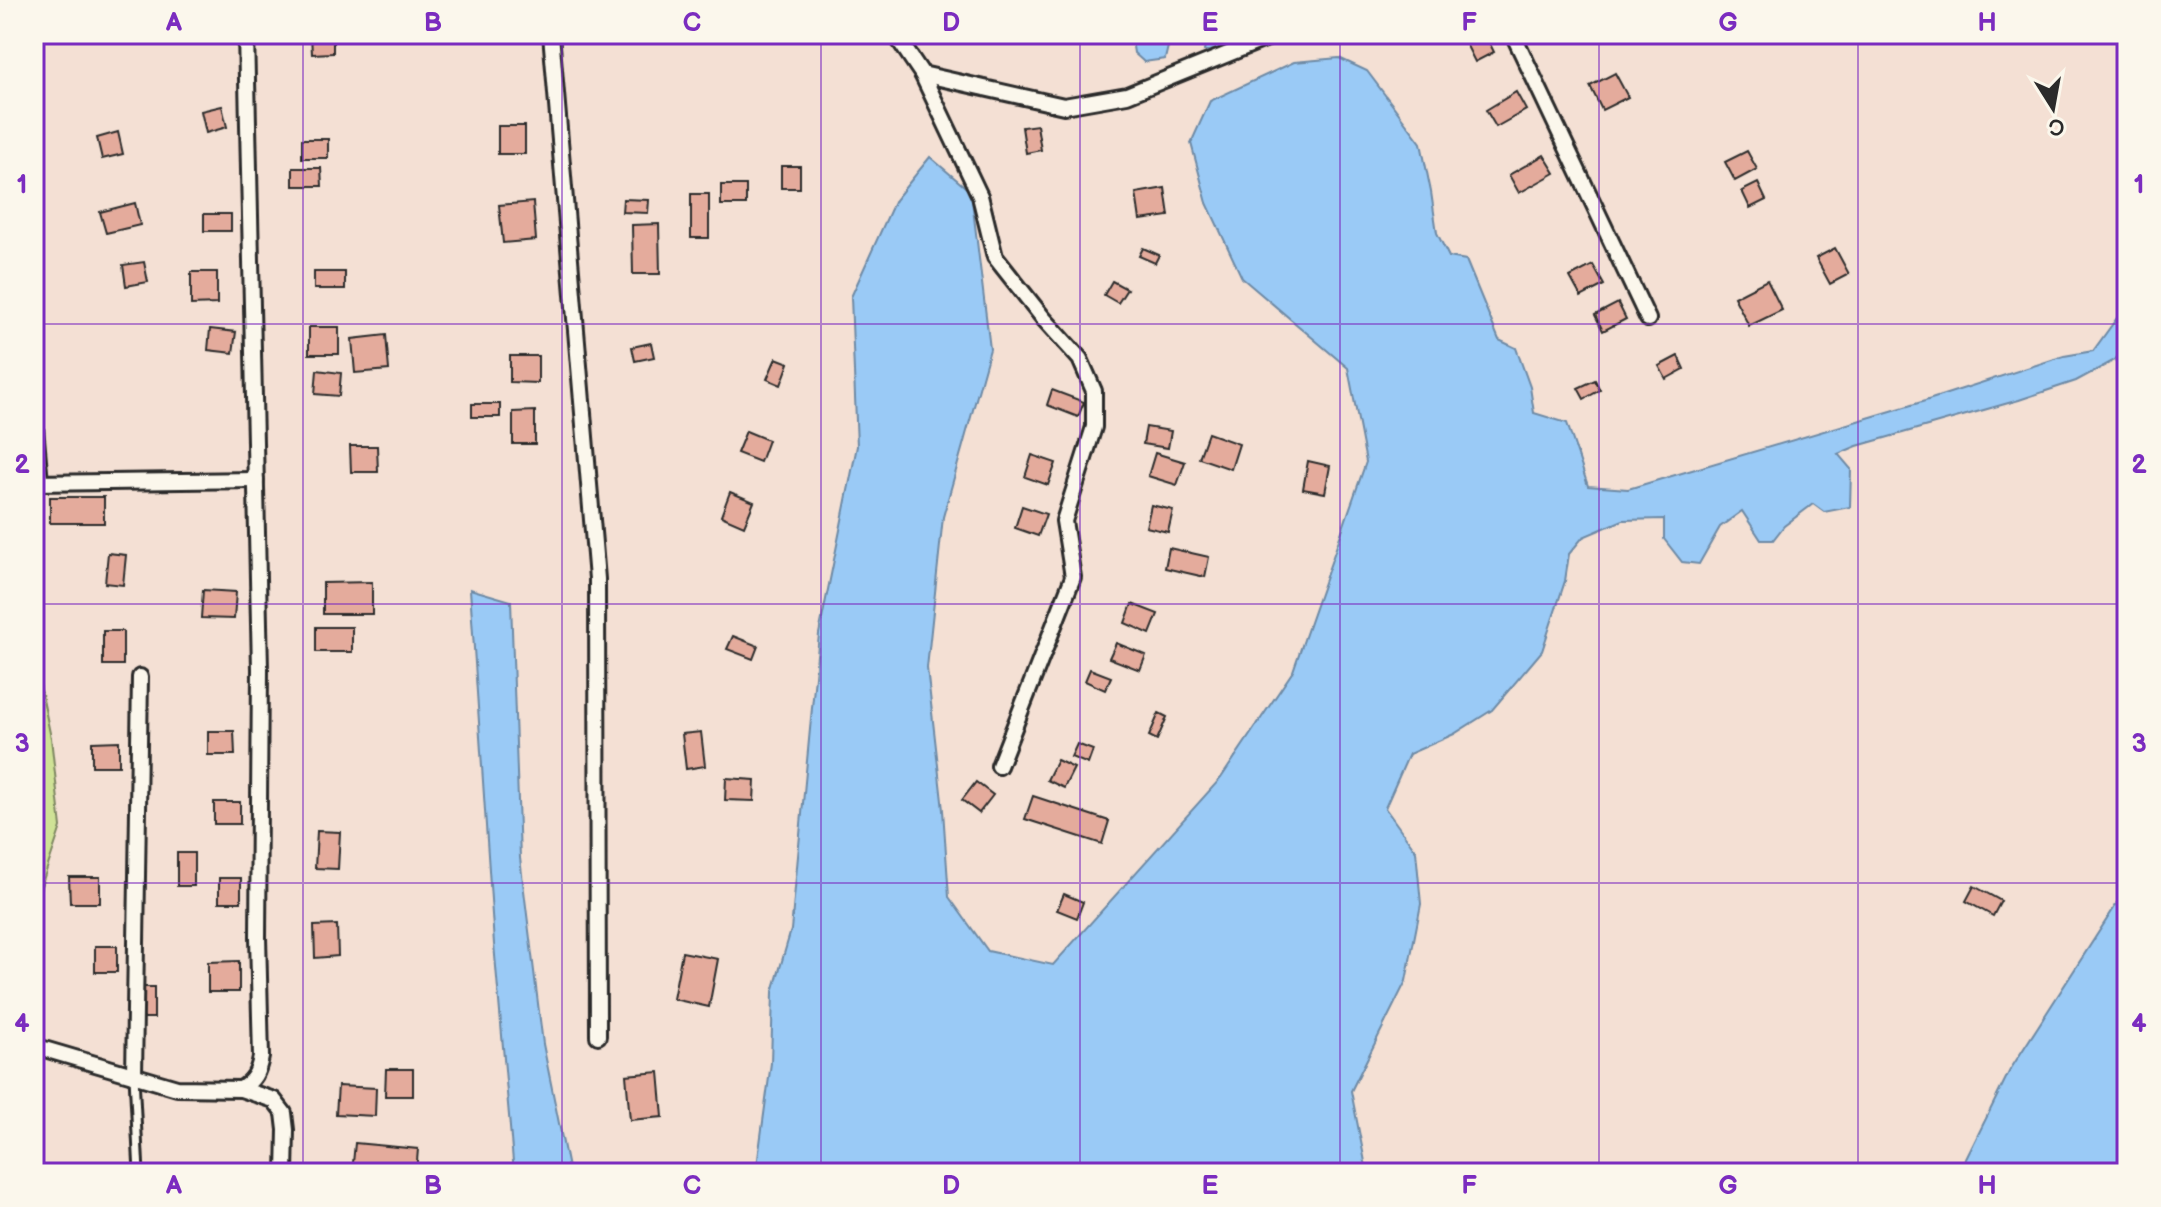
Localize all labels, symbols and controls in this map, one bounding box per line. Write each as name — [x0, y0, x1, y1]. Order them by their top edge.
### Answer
text: A — [165, 8, 182, 39]
text: B — [424, 8, 442, 39]
text: C — [683, 8, 701, 39]
text: D — [942, 8, 960, 39]
text: E — [1202, 8, 1219, 39]
text: F — [1461, 8, 1477, 39]
text: G — [1718, 8, 1738, 39]
text: H — [1977, 8, 1997, 39]
north arrow — [2013, 68, 2093, 148]
text: С — [2046, 111, 2067, 141]
text: 1 — [17, 170, 27, 201]
text: 1 — [2134, 170, 2144, 201]
text: 2 — [14, 450, 30, 481]
text: 2 — [2131, 450, 2147, 481]
text: 3 — [14, 729, 30, 760]
text: 3 — [2131, 729, 2147, 760]
text: 4 — [14, 1009, 30, 1040]
text: 4 — [2131, 1009, 2147, 1040]
text: A — [165, 1171, 182, 1202]
text: B — [424, 1171, 442, 1202]
text: C — [683, 1171, 701, 1202]
text: D — [942, 1171, 960, 1202]
text: E — [1202, 1171, 1219, 1202]
text: F — [1461, 1171, 1477, 1202]
text: G — [1718, 1171, 1738, 1202]
text: H — [1977, 1171, 1997, 1202]

